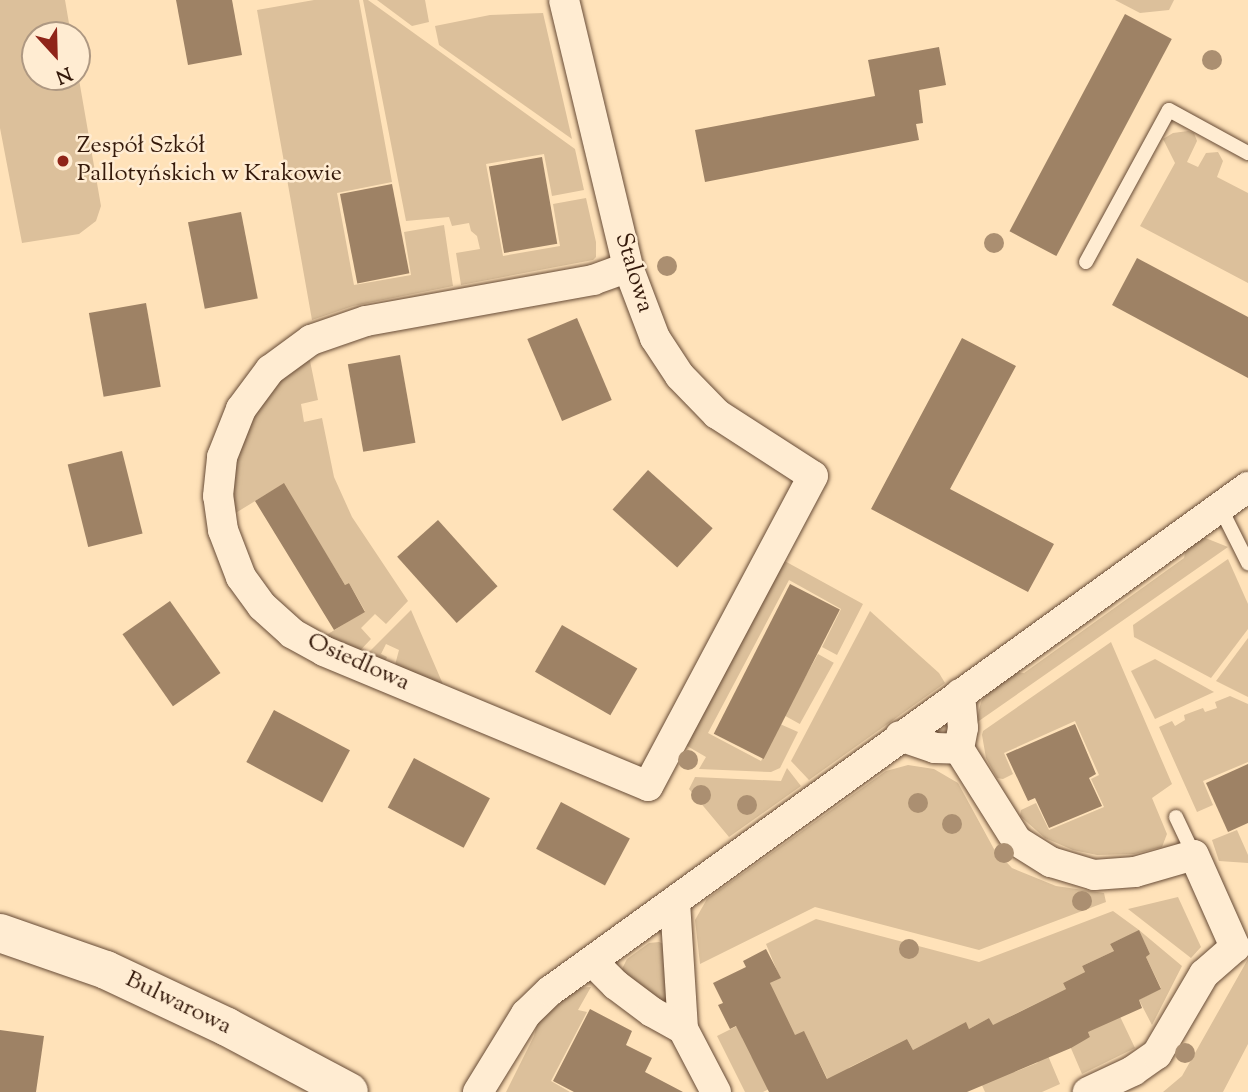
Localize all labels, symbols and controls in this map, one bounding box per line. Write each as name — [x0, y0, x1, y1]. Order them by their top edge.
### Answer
north arrow — [21, 21, 91, 91]
text: N — [51, 59, 75, 89]
place label: Zespół Szkół Pallotyńskich w Krakowie — [77, 133, 342, 189]
marker: Zespół Szkół Pallotyńskich w Krakowie — [55, 153, 71, 169]
street label: Stalowa — [607, 230, 659, 316]
street label: Osiedlowa — [302, 628, 414, 698]
street label: Bulwarowa — [120, 966, 236, 1042]

